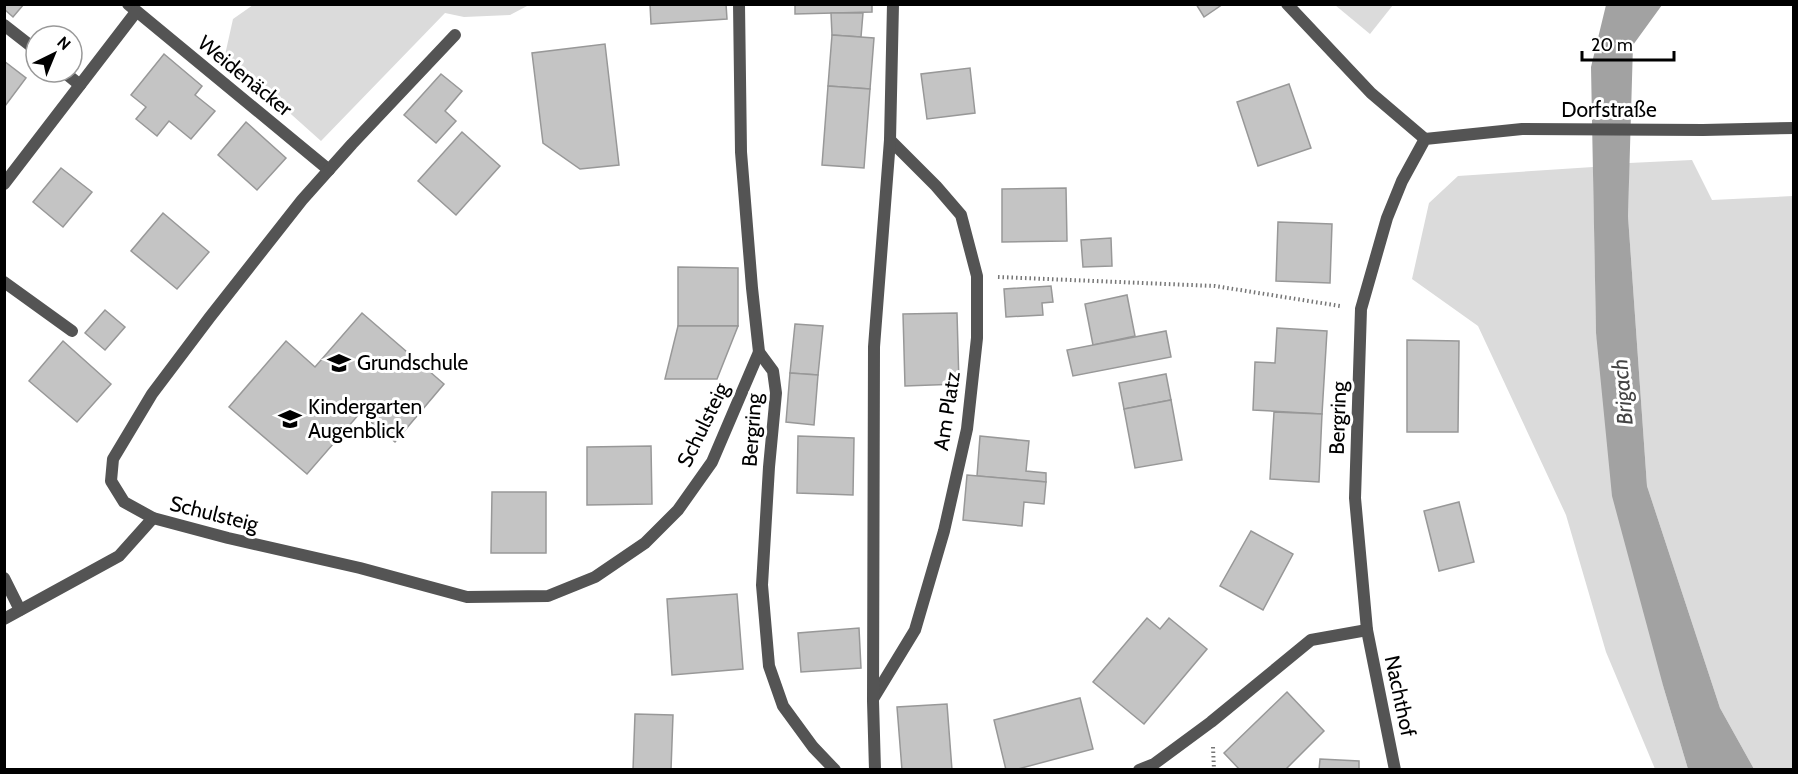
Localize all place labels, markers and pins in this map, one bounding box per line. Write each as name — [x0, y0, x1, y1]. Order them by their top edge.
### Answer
school or university icon: Grundschule — [326, 350, 352, 376]
place label: Grundschule — [357, 350, 468, 375]
place label: Kindergarten Augenblick — [308, 394, 422, 443]
school or university icon: Kindergarten Augenblick — [277, 406, 303, 432]

